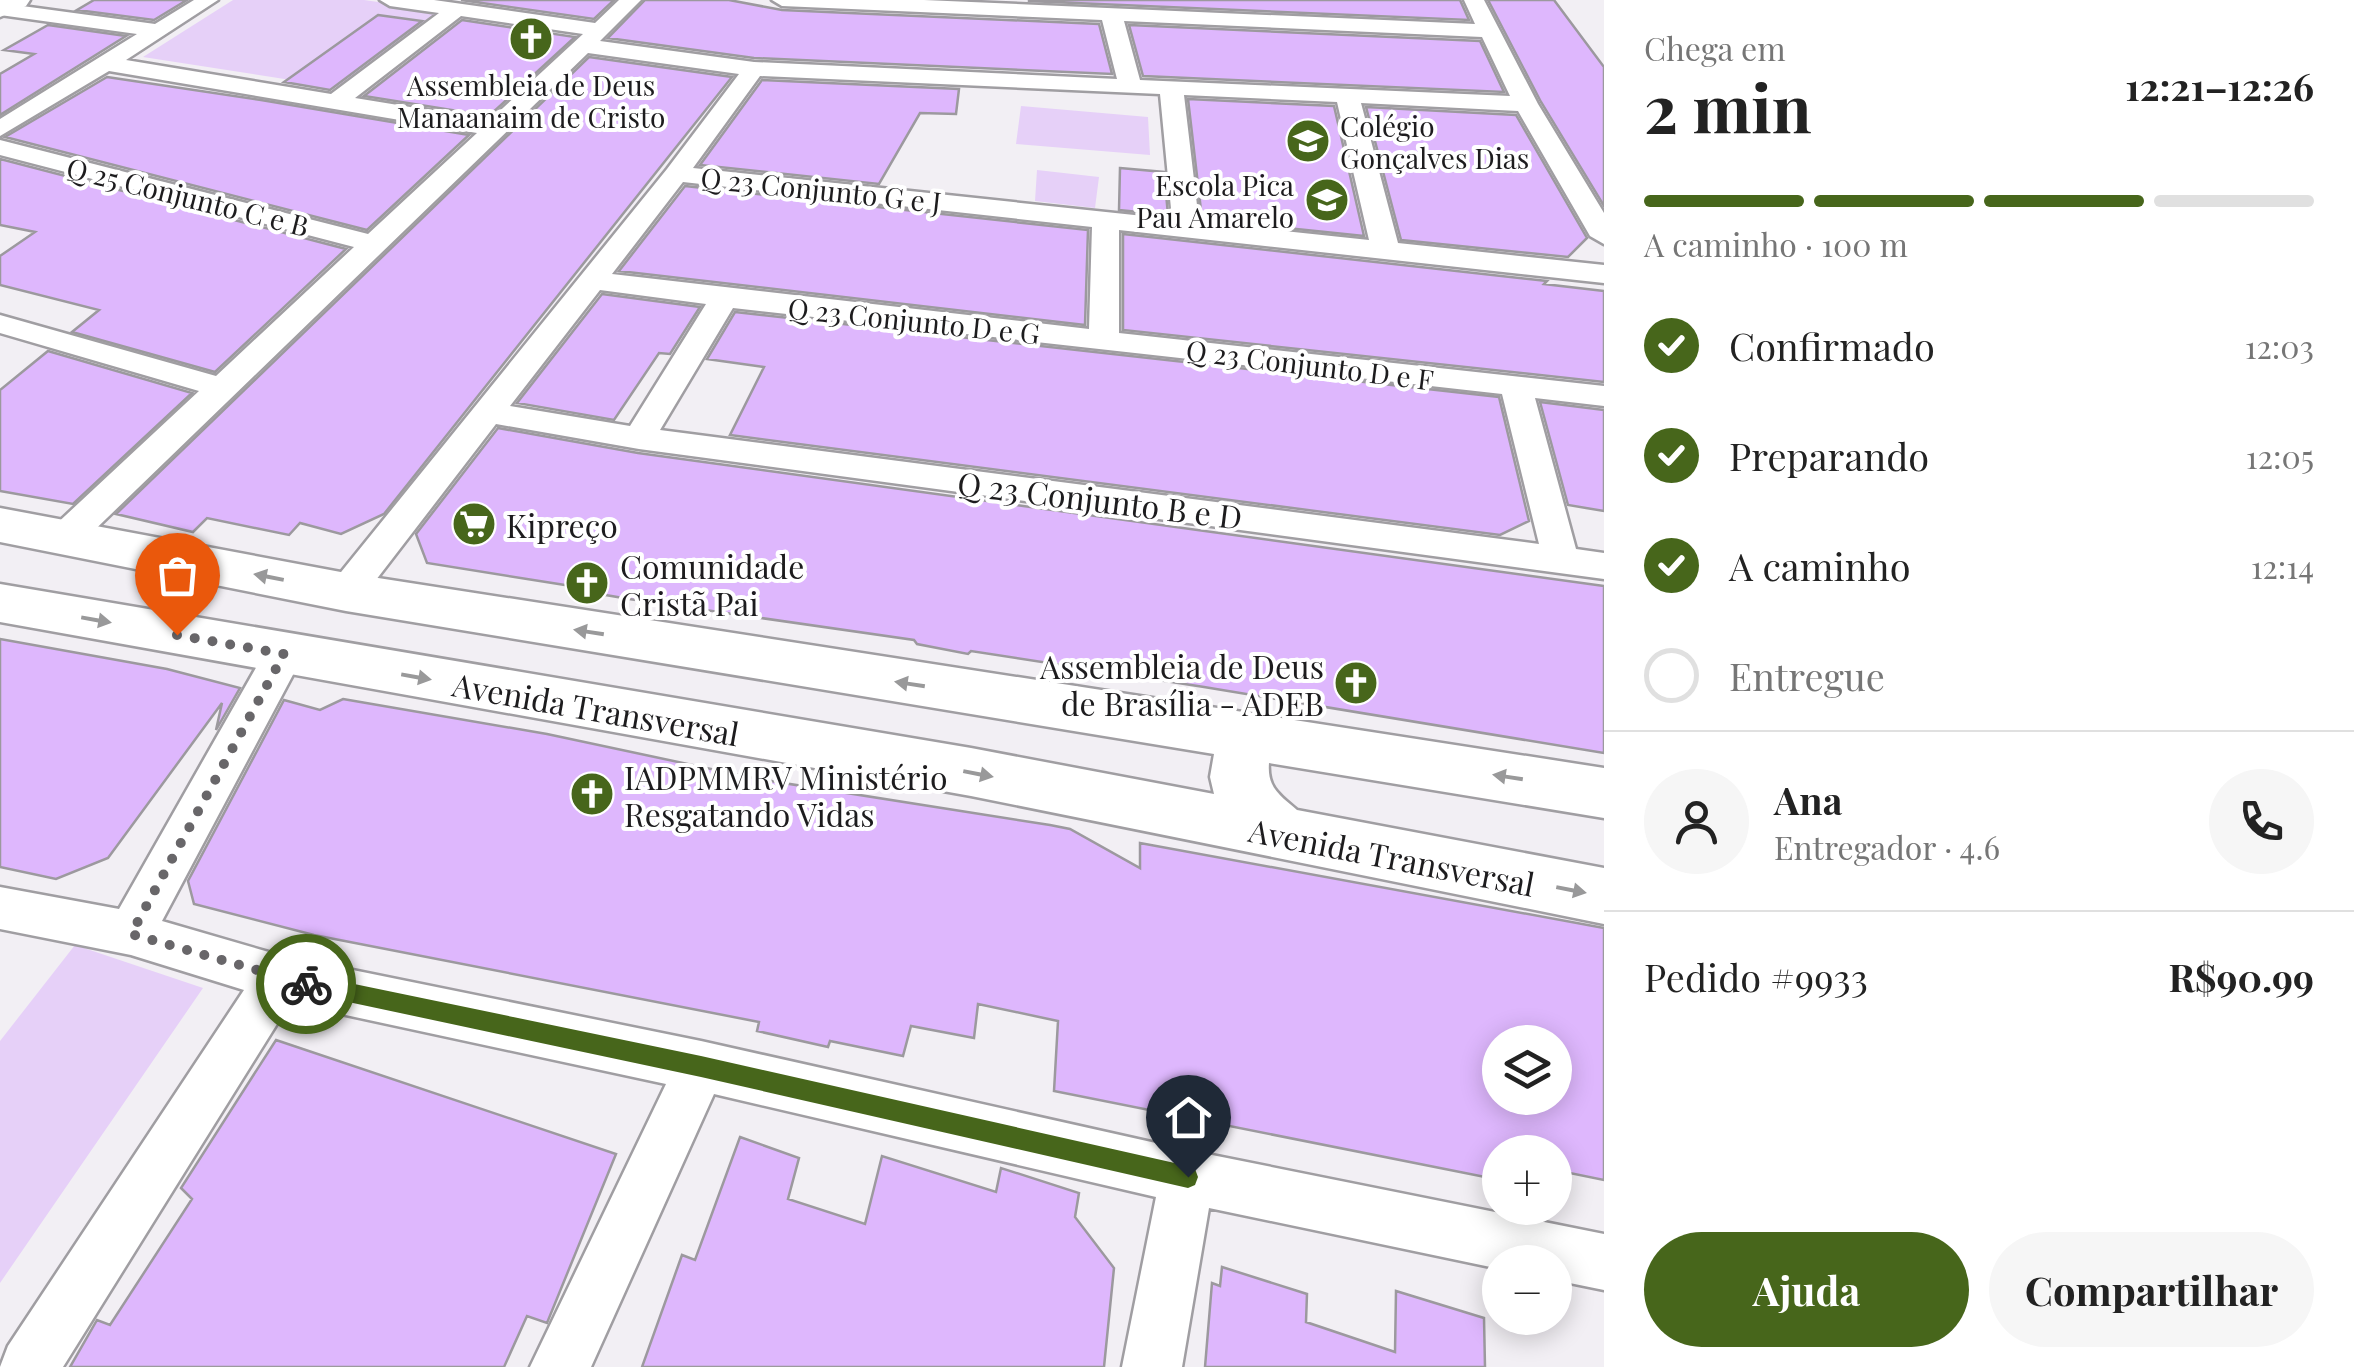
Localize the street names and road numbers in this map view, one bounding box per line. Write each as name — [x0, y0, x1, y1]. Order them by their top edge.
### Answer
street label: Q 25 Conjunto C e B — [63, 148, 313, 244]
street label: Q 23 Conjunto G e J — [699, 158, 943, 220]
street label: Q 23 Conjunto D e G — [786, 288, 1042, 352]
street label: Q 23 Conjunto D e F — [1184, 330, 1436, 398]
street label: Q 23 Conjunto B e D — [955, 460, 1245, 538]
street label: Avenida Transversal — [448, 661, 743, 754]
street label: Avenida Transversal — [1244, 807, 1539, 905]

